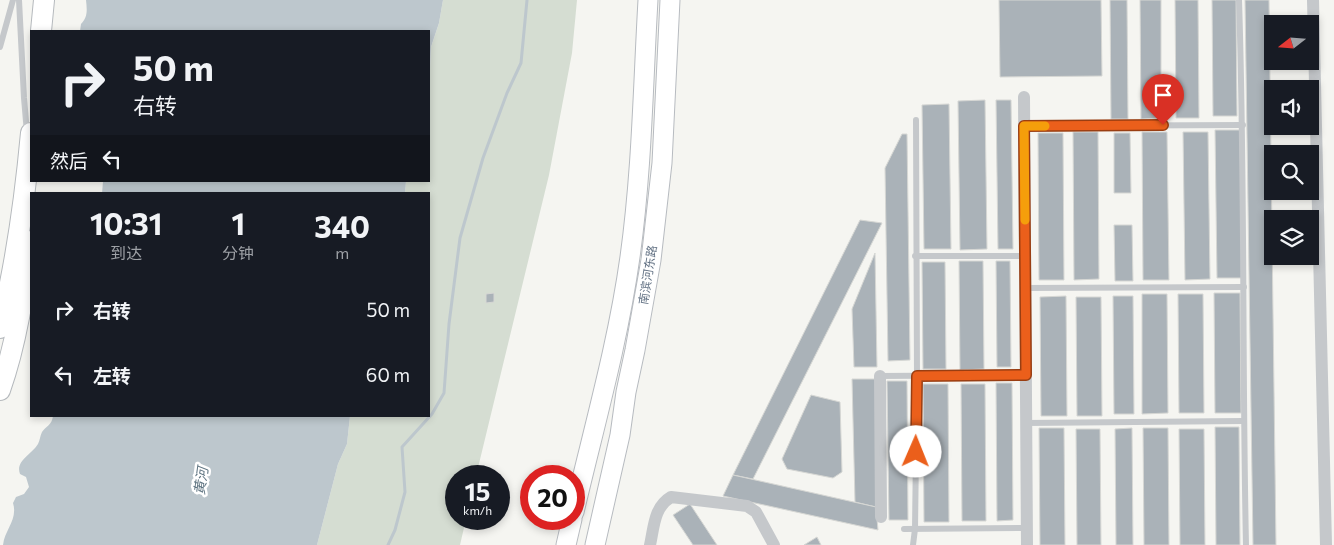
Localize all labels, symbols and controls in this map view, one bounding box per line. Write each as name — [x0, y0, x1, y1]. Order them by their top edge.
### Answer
north arrow — [1264, 15, 1319, 70]
map controls — [1264, 15, 1319, 265]
text: 50 m — [133, 45, 214, 88]
icon: right — [50, 50, 115, 115]
pin — [1142, 74, 1184, 125]
button: sound — [1264, 80, 1319, 135]
icon: arrive — [1149, 81, 1177, 109]
text: 右转 — [133, 92, 177, 119]
icon: left — [98, 145, 126, 173]
button: search — [1264, 145, 1319, 200]
text: 然后 — [50, 149, 88, 172]
text: 10:31 — [90, 204, 162, 241]
text: 1 — [232, 204, 245, 241]
text: 340 — [314, 207, 370, 244]
button: layers — [1264, 210, 1319, 265]
text: 到达 — [110, 243, 142, 262]
text: 分钟 — [222, 243, 254, 262]
text: m — [335, 243, 349, 262]
street label: 南滨河东路 — [635, 244, 659, 306]
icon: right — [50, 296, 78, 324]
text: 50 m — [366, 298, 410, 321]
text: 右转 — [93, 299, 131, 322]
icon: left — [50, 361, 78, 389]
text: 60 m — [366, 363, 410, 386]
text: 左转 — [93, 364, 131, 387]
position arrow — [889, 425, 941, 477]
water label: 黄河 — [190, 463, 211, 496]
speed limit sign: 20 — [520, 465, 585, 530]
text: 15 — [465, 476, 490, 506]
text: km/h — [463, 503, 492, 517]

